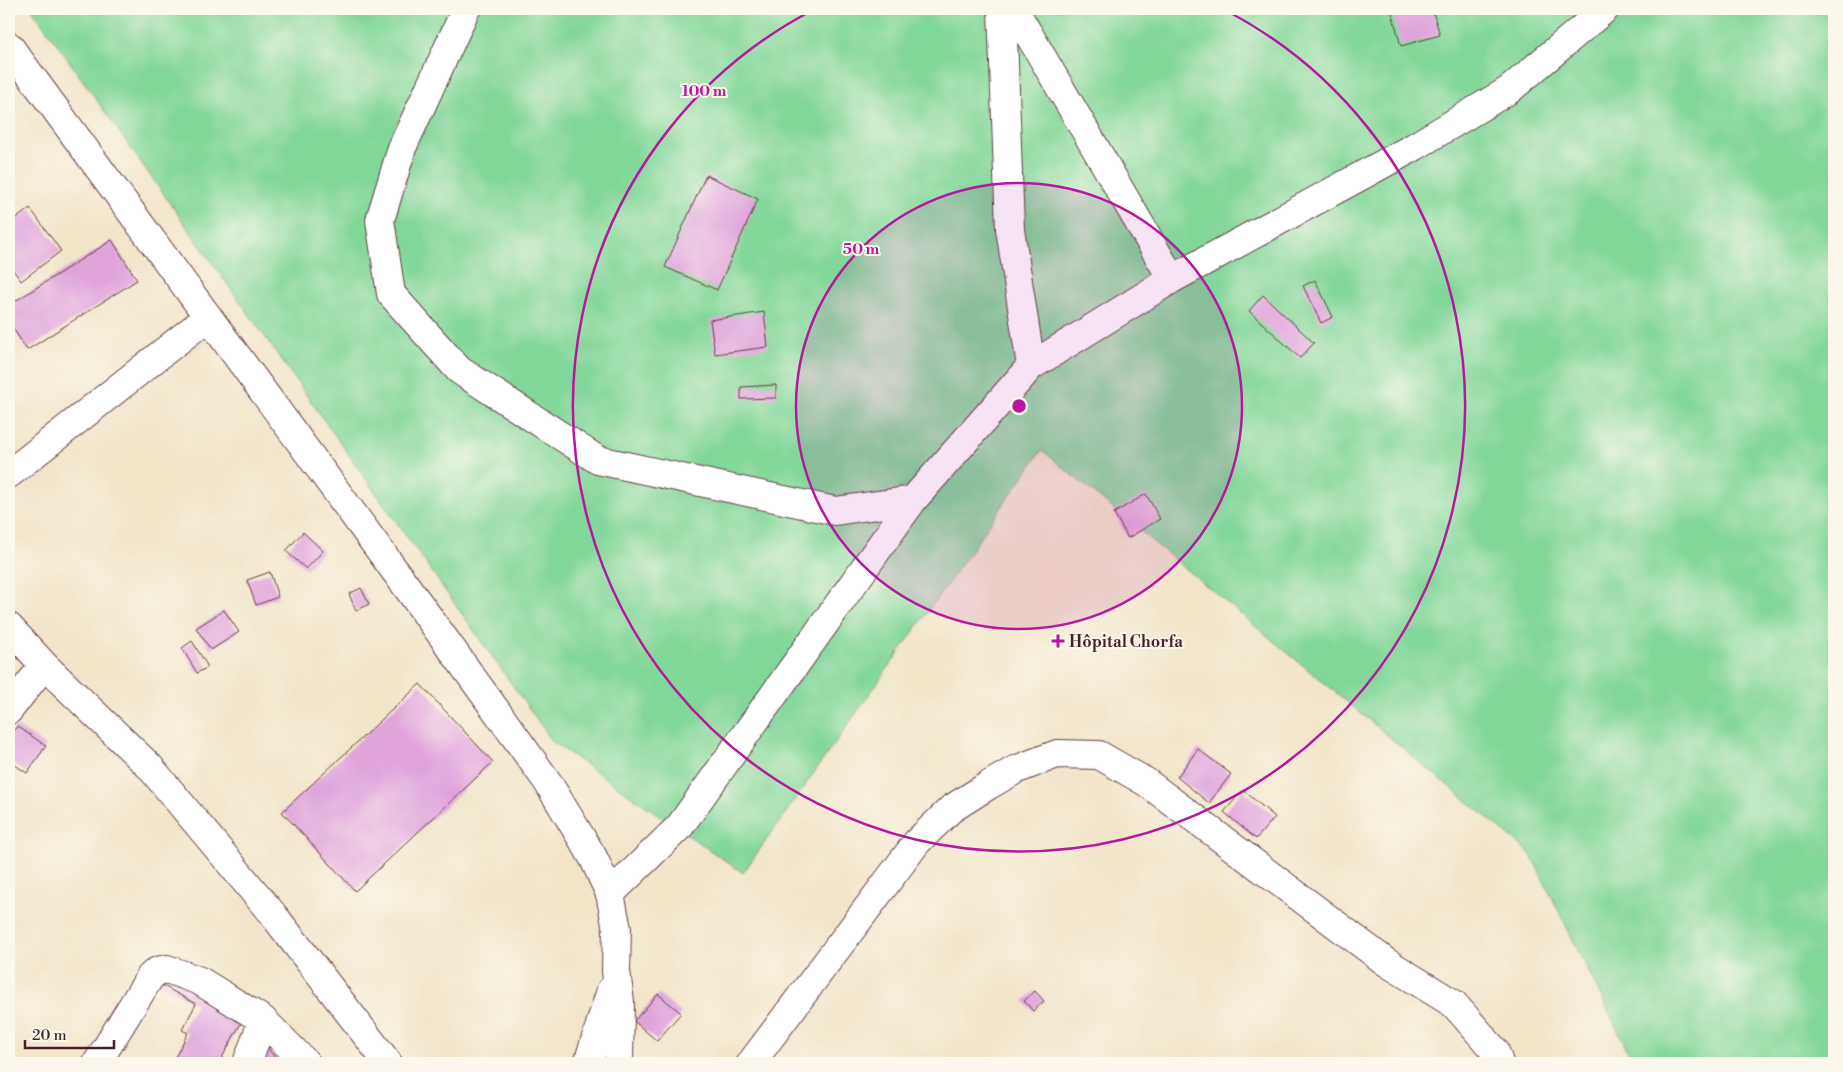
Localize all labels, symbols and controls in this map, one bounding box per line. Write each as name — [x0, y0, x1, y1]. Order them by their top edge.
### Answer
text: 100 m — [682, 82, 727, 101]
text: 50 m — [843, 240, 879, 259]
centre of rings — [1010, 397, 1028, 415]
place label: Hôpital Chorfa — [1069, 632, 1183, 652]
marker: Hôpital Chorfa — [1051, 634, 1065, 648]
scale bar — [25, 1017, 114, 1049]
text: 20 m — [32, 1026, 67, 1045]

